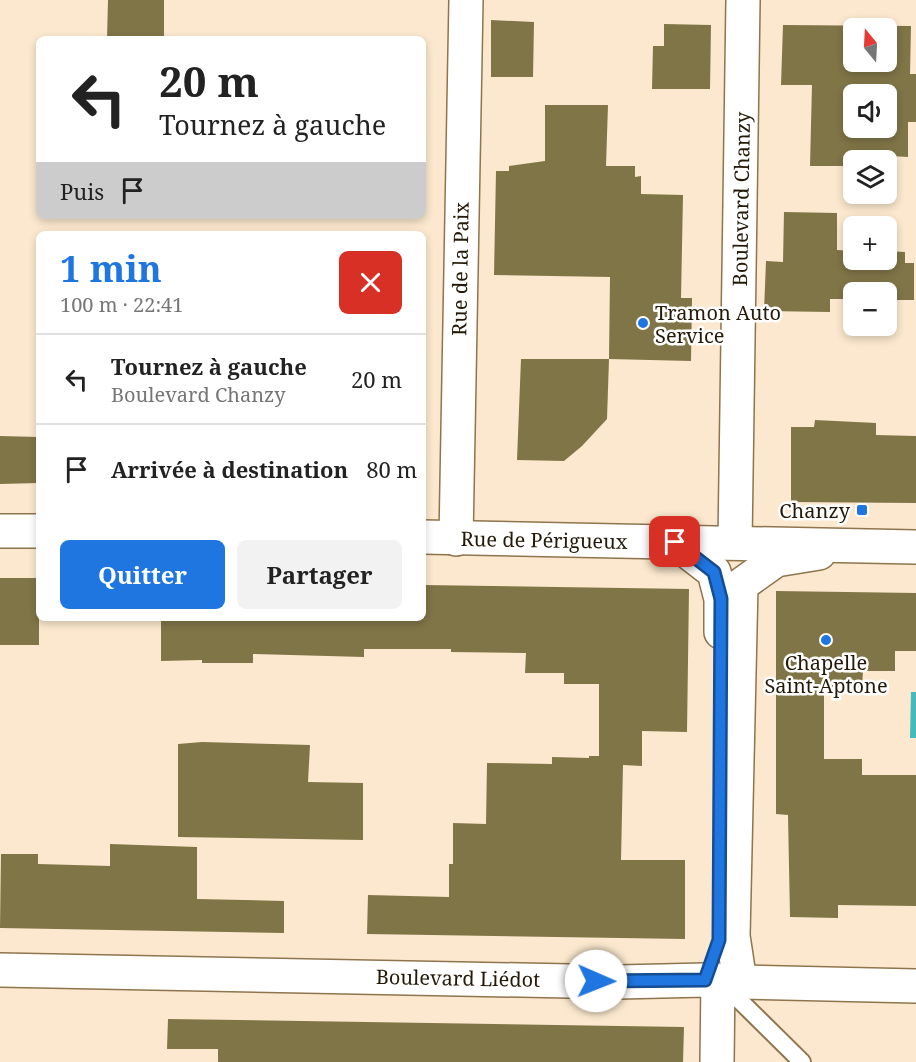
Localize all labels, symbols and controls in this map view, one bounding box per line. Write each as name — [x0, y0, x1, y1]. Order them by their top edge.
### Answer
north arrow — [843, 18, 897, 72]
map controls — [843, 18, 897, 336]
text: 20 m — [159, 52, 259, 109]
icon: left — [60, 60, 138, 138]
button: sound — [843, 84, 897, 138]
text: Tournez à gauche — [159, 106, 386, 143]
street label: Boulevard Chanzy — [726, 111, 756, 287]
button: layers — [843, 150, 897, 204]
icon: arrive — [116, 174, 149, 207]
text: Puis — [60, 176, 104, 206]
street label: Rue de la Paix — [445, 201, 475, 336]
button: + — [843, 216, 897, 270]
text: 1 min — [60, 244, 162, 293]
button: close — [339, 251, 402, 314]
button: − — [843, 282, 897, 336]
text: 100 m · 22:41 — [60, 291, 183, 318]
place label: Tramon Auto Service — [655, 299, 781, 349]
marker: Tramon Auto Service — [636, 316, 650, 330]
text: Tournez à gauche — [111, 351, 307, 381]
icon: left — [60, 363, 93, 396]
text: 20 m — [351, 364, 402, 394]
text: Boulevard Chanzy — [111, 381, 286, 408]
icon: arrive — [60, 453, 93, 486]
text: Arrivée à destination — [111, 454, 348, 484]
text: 80 m — [366, 454, 417, 484]
place label: Chanzy — [779, 497, 851, 524]
marker: Chanzy — [855, 503, 869, 517]
pin — [649, 516, 700, 567]
street label: Rue de Périgueux — [460, 525, 628, 555]
icon: arrive — [658, 525, 691, 558]
button: Quitter — [60, 540, 225, 609]
button: Partager — [237, 540, 402, 609]
marker: Chapelle Saint-Aptone — [819, 633, 833, 647]
place label: Chapelle Saint-Aptone — [764, 649, 888, 699]
position arrow — [564, 949, 628, 1013]
street label: Boulevard Liédot — [376, 963, 540, 993]

